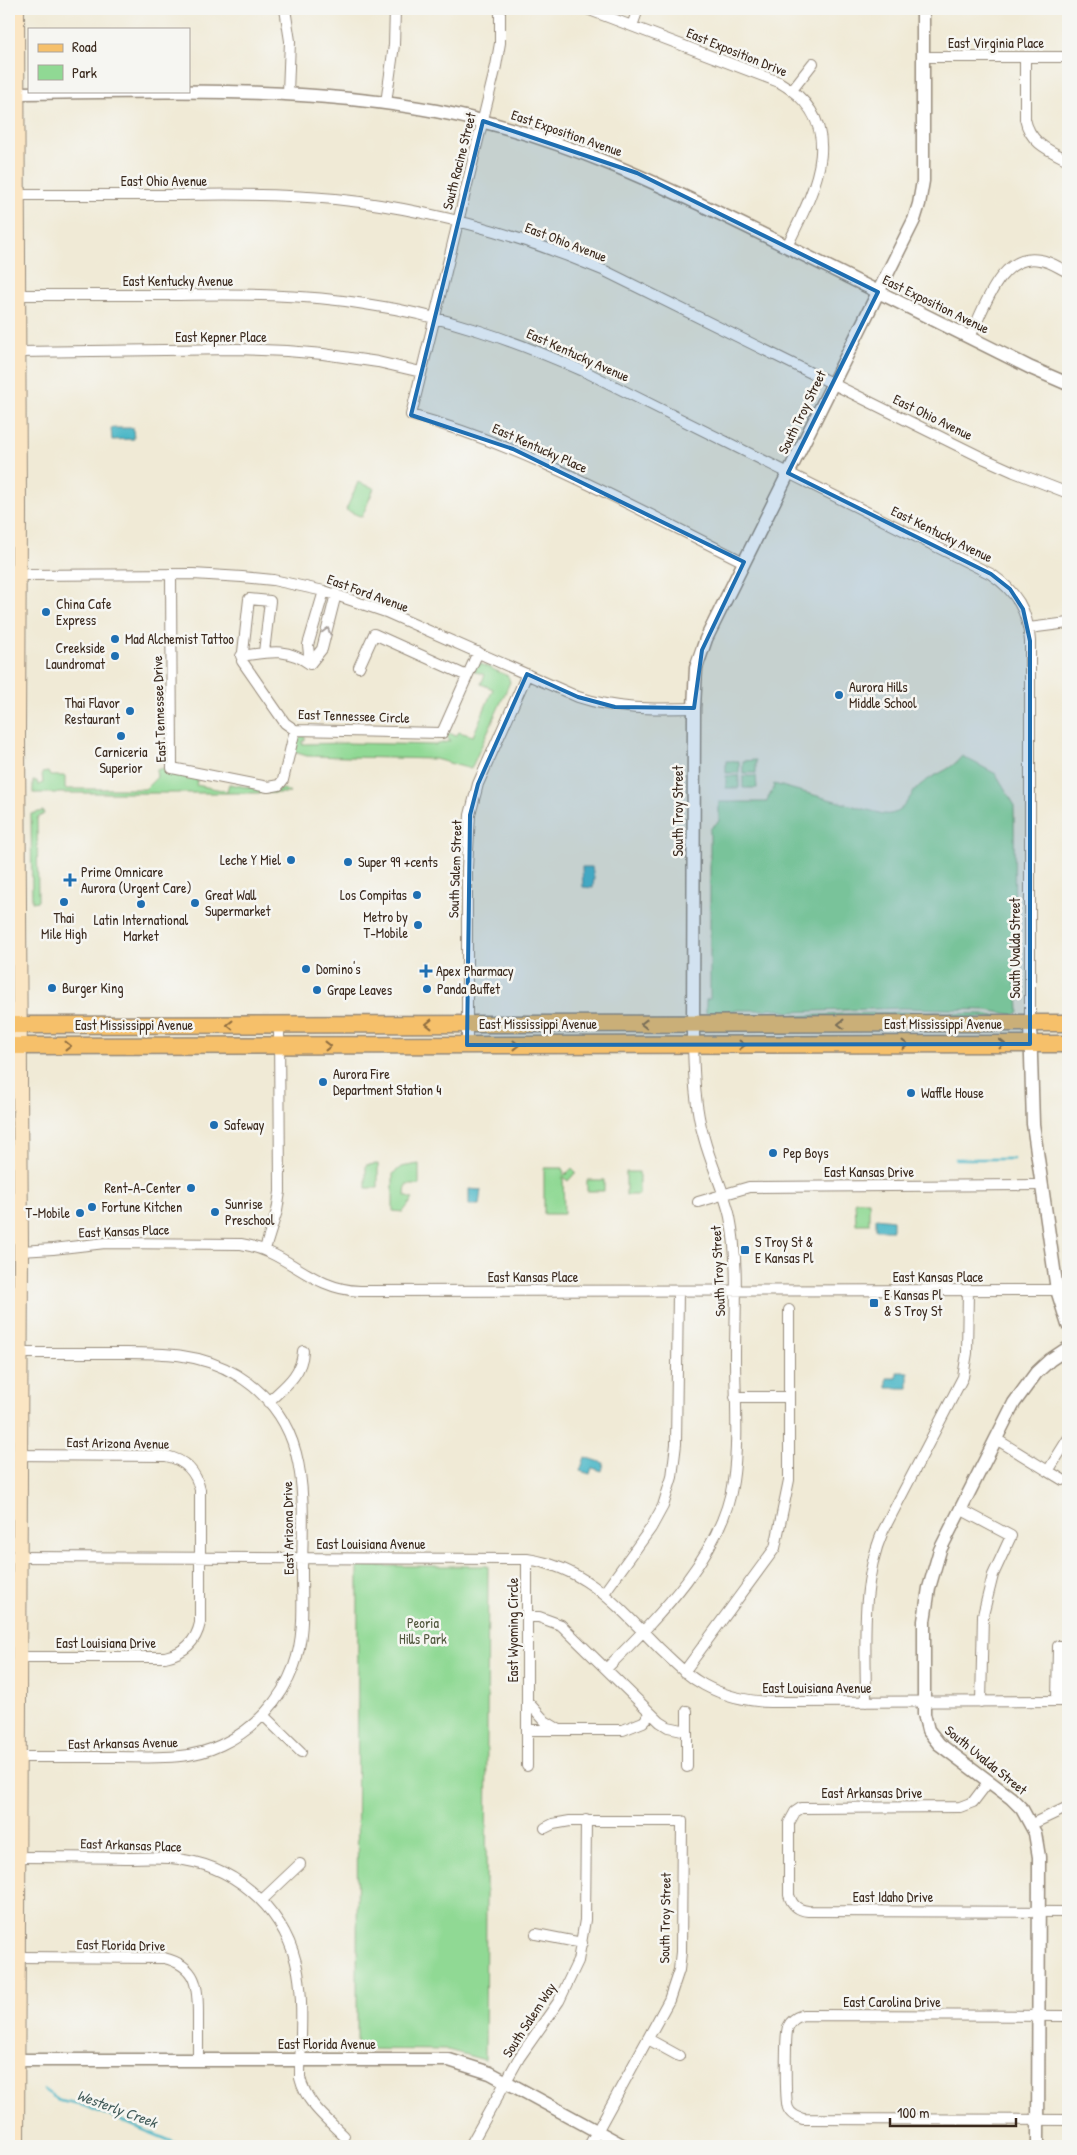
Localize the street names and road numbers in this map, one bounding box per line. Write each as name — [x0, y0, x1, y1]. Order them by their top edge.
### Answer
street label: East Exposition Drive — [684, 23, 791, 82]
street label: East Virginia Place — [948, 33, 1044, 53]
street label: East Exposition Avenue — [509, 105, 626, 162]
street label: South Racine Street — [437, 110, 480, 212]
street label: East Ohio Avenue — [121, 171, 208, 190]
street label: East Ohio Avenue — [522, 217, 610, 266]
street label: East Exposition Avenue — [879, 270, 993, 339]
street label: East Kentucky Avenue — [123, 271, 234, 291]
street label: East Kentucky Avenue — [523, 323, 633, 387]
street label: East Kepner Place — [175, 327, 267, 347]
street label: South Troy Street — [773, 367, 831, 457]
street label: East Ohio Avenue — [890, 389, 977, 444]
street label: East Kentucky Place — [489, 418, 591, 478]
street label: East Kentucky Avenue — [888, 501, 996, 567]
street label: East Ford Avenue — [325, 569, 412, 616]
street label: East Tennessee Drive — [147, 655, 170, 763]
street label: East Tennessee Circle — [298, 704, 411, 727]
street label: South Troy Street — [668, 765, 688, 856]
street label: South Salem Street — [443, 819, 466, 918]
street label: South Uvalda Street — [1005, 897, 1024, 998]
street label: East Mississippi Avenue — [479, 1014, 598, 1034]
street label: East Mississippi Avenue — [884, 1014, 1003, 1034]
street label: East Mississippi Avenue — [75, 1015, 194, 1035]
street label: East Kansas Drive — [824, 1162, 914, 1181]
street label: East Kansas Place — [78, 1219, 170, 1242]
street label: South Troy Street — [706, 1225, 730, 1317]
street label: East Kansas Place — [488, 1267, 579, 1286]
street label: East Kansas Place — [893, 1267, 984, 1286]
street label: East Arizona Avenue — [67, 1432, 170, 1453]
street label: East Arizona Drive — [277, 1481, 298, 1575]
street label: East Louisiana Avenue — [316, 1534, 426, 1553]
street label: East Wyoming Circle — [503, 1577, 523, 1682]
street label: East Louisiana Drive — [56, 1633, 156, 1652]
street label: East Louisiana Avenue — [762, 1678, 872, 1697]
street label: South Uvalda Street — [941, 1720, 1032, 1799]
street label: East Arkansas Avenue — [68, 1732, 179, 1753]
street label: East Arkansas Drive — [822, 1783, 923, 1802]
street label: East Arkansas Place — [80, 1833, 182, 1856]
street label: South Troy Street — [654, 1872, 676, 1964]
street label: East Idaho Drive — [853, 1887, 934, 1906]
street label: East Florida Drive — [76, 1934, 166, 1955]
street label: South Salem Way — [497, 1979, 561, 2061]
street label: East Carolina Drive — [843, 1992, 941, 2011]
street label: East Florida Avenue — [278, 2034, 376, 2053]

